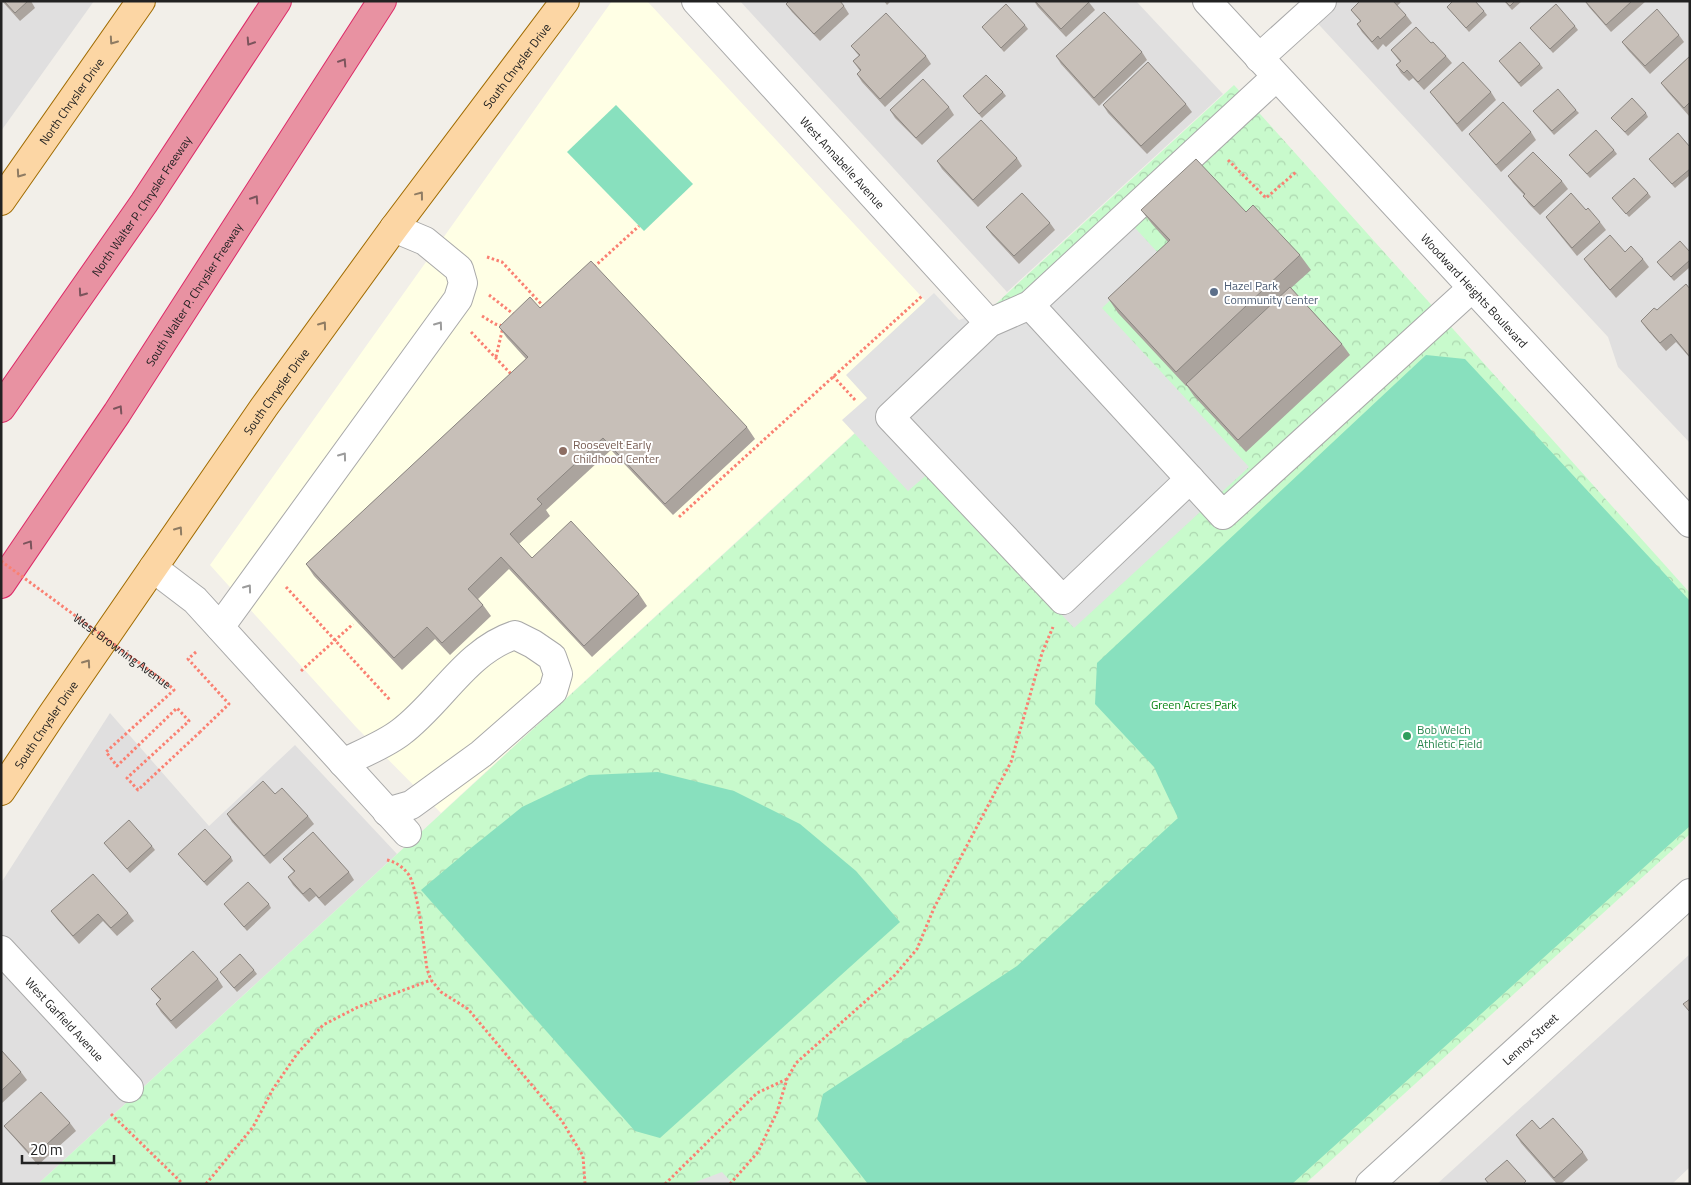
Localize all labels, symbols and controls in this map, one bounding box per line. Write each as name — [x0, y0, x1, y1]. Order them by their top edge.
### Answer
street label: South Chrysler Drive — [478, 19, 555, 112]
one-way arrow — [110, 35, 119, 45]
one-way arrow — [247, 37, 257, 46]
street label: North Chrysler Drive — [34, 54, 108, 148]
one-way arrow — [336, 59, 346, 68]
street label: West Annabelle Avenue — [796, 112, 890, 213]
street label: North Walter P. Chrysler Freeway — [86, 131, 196, 280]
one-way arrow — [17, 168, 26, 178]
one-way arrow — [414, 192, 422, 201]
one-way arrow — [249, 195, 258, 205]
street label: South Walter P. Chrysler Freeway — [140, 218, 247, 370]
street label: Woodward Heights Boulevard — [1417, 229, 1533, 352]
place label: Hazel Park Community Center — [1224, 276, 1318, 309]
marker: Hazel Park Community Center — [1208, 286, 1220, 298]
one-way arrow — [79, 287, 88, 297]
one-way arrow — [317, 321, 326, 331]
one-way arrow — [433, 321, 442, 330]
street label: South Chrysler Drive — [238, 344, 313, 439]
one-way arrow — [113, 406, 123, 415]
place label: Roosevelt Early Childhood Center — [573, 435, 659, 468]
marker: Roosevelt Early Childhood Center — [557, 445, 569, 457]
one-way arrow — [338, 453, 346, 462]
one-way arrow — [173, 526, 182, 535]
one-way arrow — [22, 540, 32, 549]
one-way arrow — [242, 584, 251, 594]
street label: West Browning Avenue — [70, 608, 176, 693]
one-way arrow — [81, 659, 90, 669]
street label: South Chrysler Drive — [9, 677, 82, 773]
park label: Green Acres Park — [1151, 695, 1237, 714]
place label: Bob Welch Athletic Field — [1417, 720, 1482, 753]
marker: Bob Welch Athletic Field — [1401, 730, 1413, 742]
street label: West Garfield Avenue — [21, 973, 109, 1065]
street label: Lennox Street — [1498, 1008, 1563, 1069]
scale bar — [22, 1132, 115, 1164]
text: 20 m — [30, 1138, 63, 1161]

